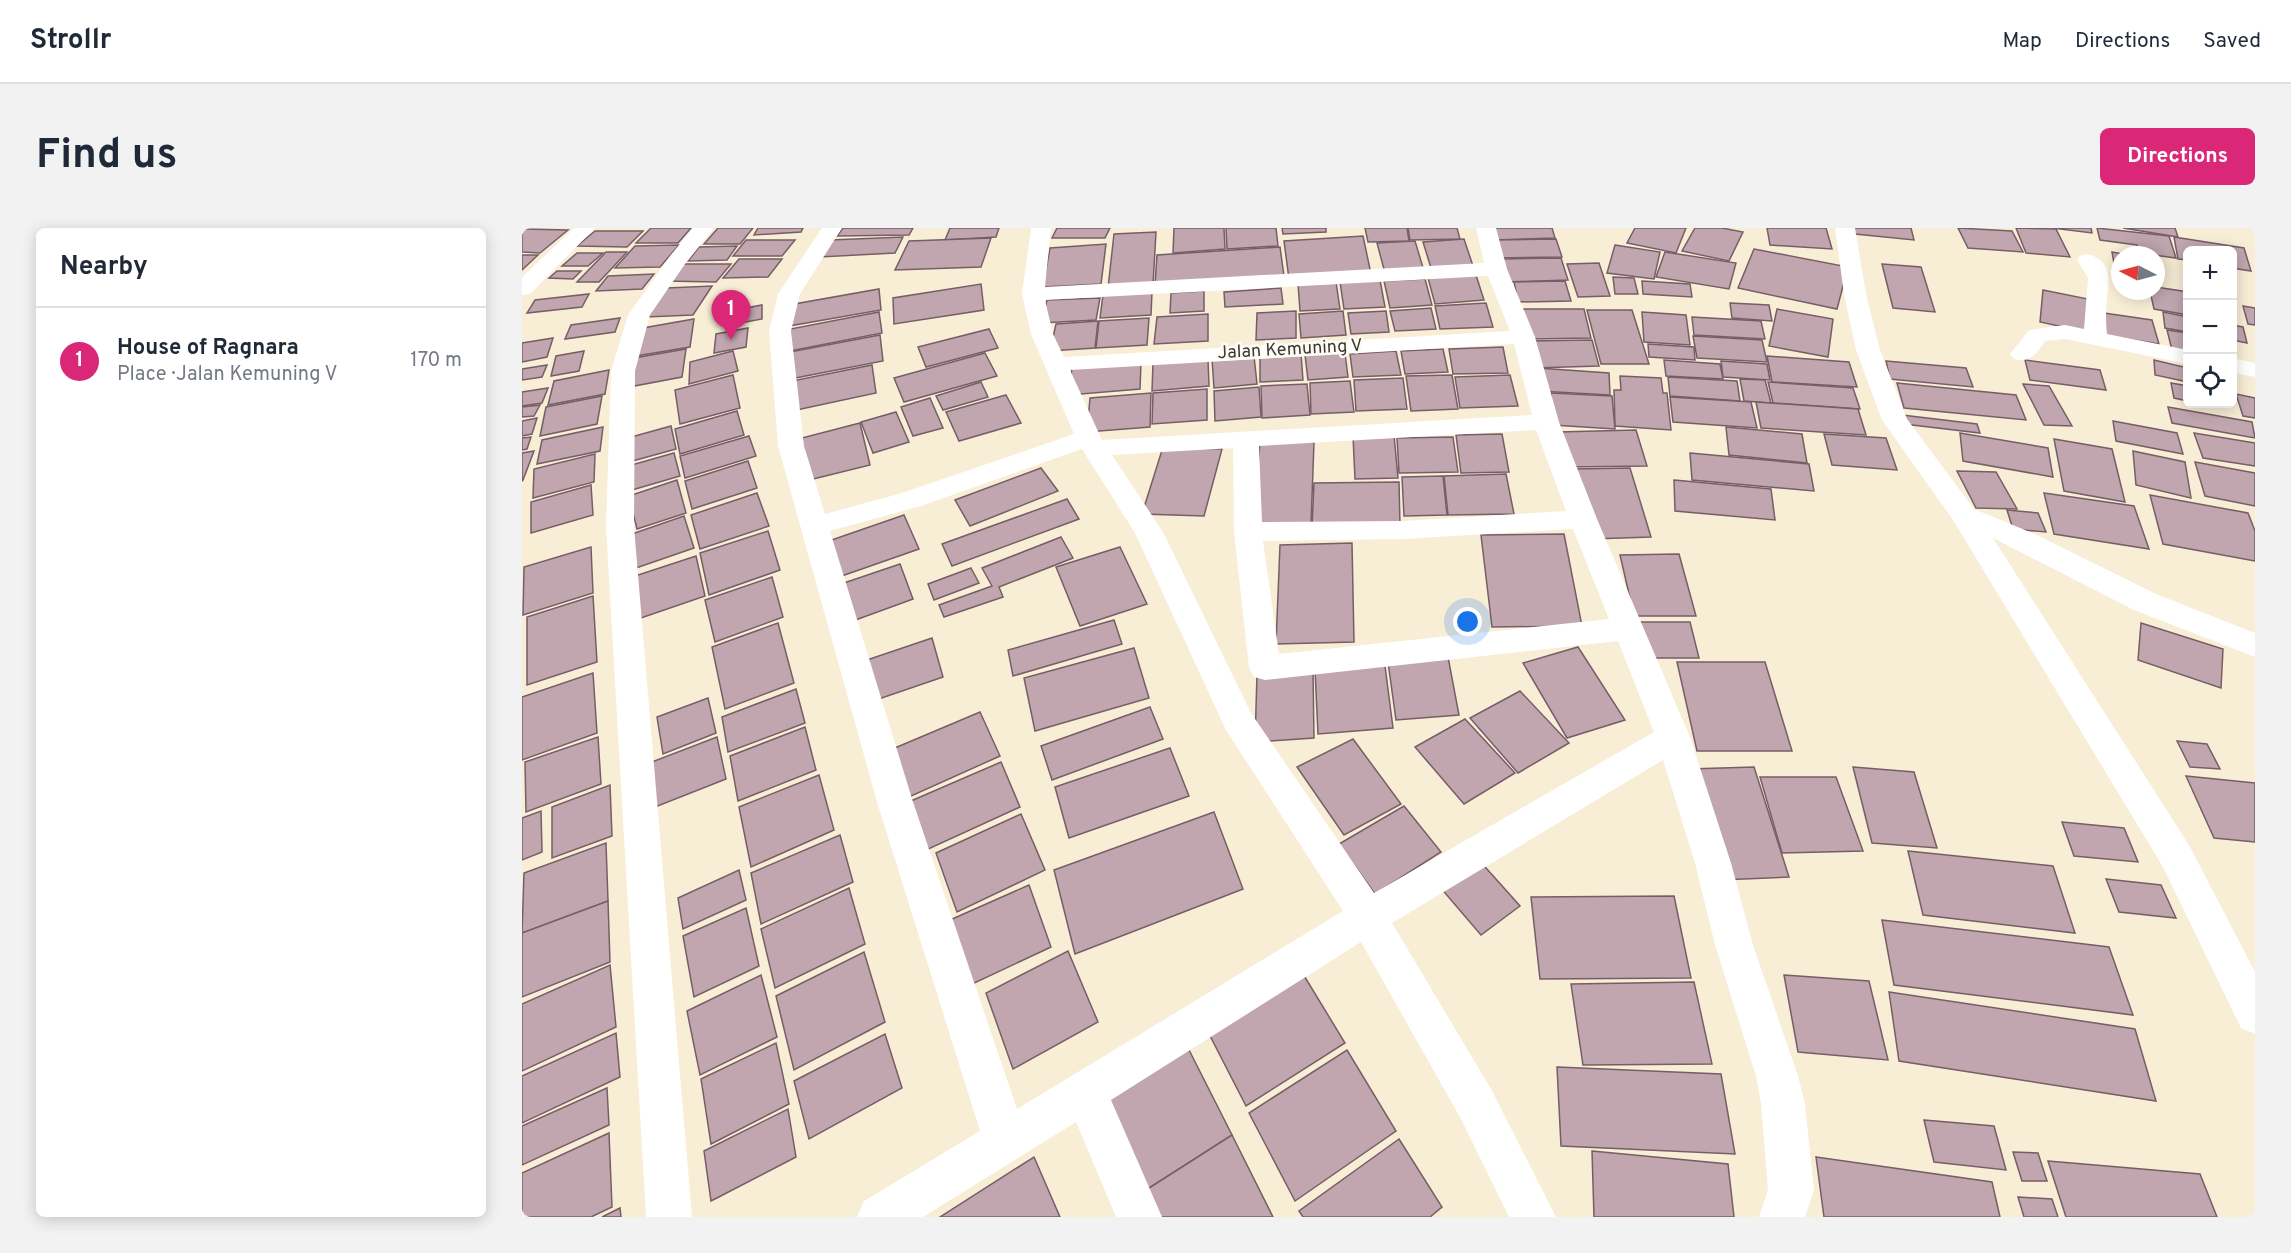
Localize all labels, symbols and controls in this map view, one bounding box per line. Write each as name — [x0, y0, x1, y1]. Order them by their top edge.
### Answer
text: Strollr — [30, 23, 112, 59]
text: Map — [2002, 28, 2042, 55]
text: Directions — [2075, 28, 2170, 55]
text: Saved — [2203, 28, 2261, 55]
button: Directions — [2100, 128, 2255, 185]
text: Find us — [36, 130, 177, 183]
north arrow — [2111, 246, 2165, 300]
map controls — [2183, 246, 2237, 408]
button: + — [2183, 246, 2237, 300]
text: Nearby — [60, 251, 148, 284]
pin: 1 — [712, 291, 750, 340]
button: − — [2183, 300, 2237, 354]
text: House of Ragnara — [117, 335, 299, 362]
street label: Jalan Kemuning V — [1217, 335, 1363, 365]
text: 1 — [76, 348, 84, 374]
text: 170 m — [410, 348, 462, 374]
button: locate — [2183, 354, 2237, 408]
text: Place · Jalan Kemuning V — [117, 362, 338, 388]
your location — [1453, 607, 1482, 636]

